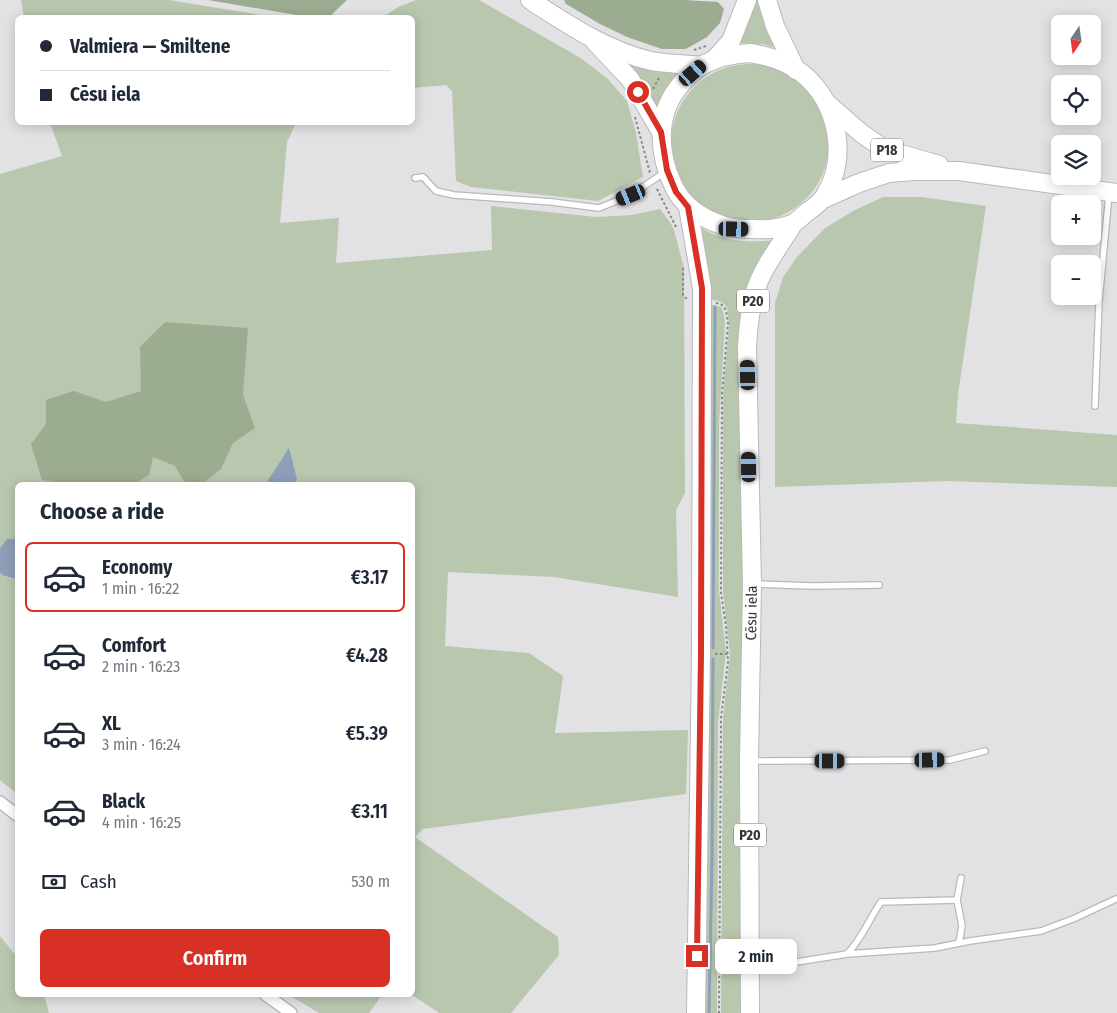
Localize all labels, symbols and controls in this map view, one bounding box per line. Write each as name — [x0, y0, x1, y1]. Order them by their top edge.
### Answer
north arrow — [1051, 15, 1101, 65]
map controls — [1051, 15, 1101, 305]
text: Valmiera — Smiltene — [70, 35, 230, 58]
car — [676, 57, 709, 89]
button: locate — [1051, 75, 1101, 125]
route start — [627, 81, 649, 103]
text: Cēsu iela — [70, 83, 140, 106]
button: layers — [1051, 135, 1101, 185]
road number: P18 — [871, 138, 903, 162]
car — [614, 182, 647, 208]
button: + — [1051, 195, 1101, 245]
car — [718, 221, 749, 237]
button: − — [1051, 255, 1101, 305]
road number: P20 — [737, 290, 769, 312]
car — [740, 360, 755, 390]
car — [741, 452, 756, 482]
text: Choose a ride — [40, 498, 164, 525]
icon: car — [42, 555, 87, 600]
text: Economy — [102, 556, 172, 579]
text: €3.17 — [351, 566, 388, 589]
text: 1 min · 16:22 — [102, 579, 179, 598]
street label: Cēsu iela — [742, 585, 761, 641]
icon: car — [42, 633, 87, 678]
text: Comfort — [102, 634, 166, 657]
text: €4.28 — [346, 644, 388, 667]
text: 2 min · 16:23 — [102, 657, 180, 676]
icon: car — [42, 711, 87, 756]
text: XL — [102, 712, 121, 735]
text: €5.39 — [346, 722, 388, 745]
text: 3 min · 16:24 — [102, 735, 181, 754]
car — [914, 752, 945, 768]
car — [815, 754, 845, 769]
icon: car — [42, 789, 87, 834]
text: Black — [102, 790, 145, 813]
text: €3.11 — [351, 800, 388, 823]
text: 4 min · 16:25 — [102, 813, 181, 832]
road number: P20 — [734, 824, 766, 846]
icon: cash — [40, 868, 68, 896]
text: Cash — [80, 870, 117, 893]
text: 530 m — [351, 872, 390, 891]
button: Confirm — [40, 929, 390, 987]
callout: 2 min — [714, 938, 797, 974]
route end — [686, 945, 708, 967]
text: 2 min — [738, 947, 774, 966]

